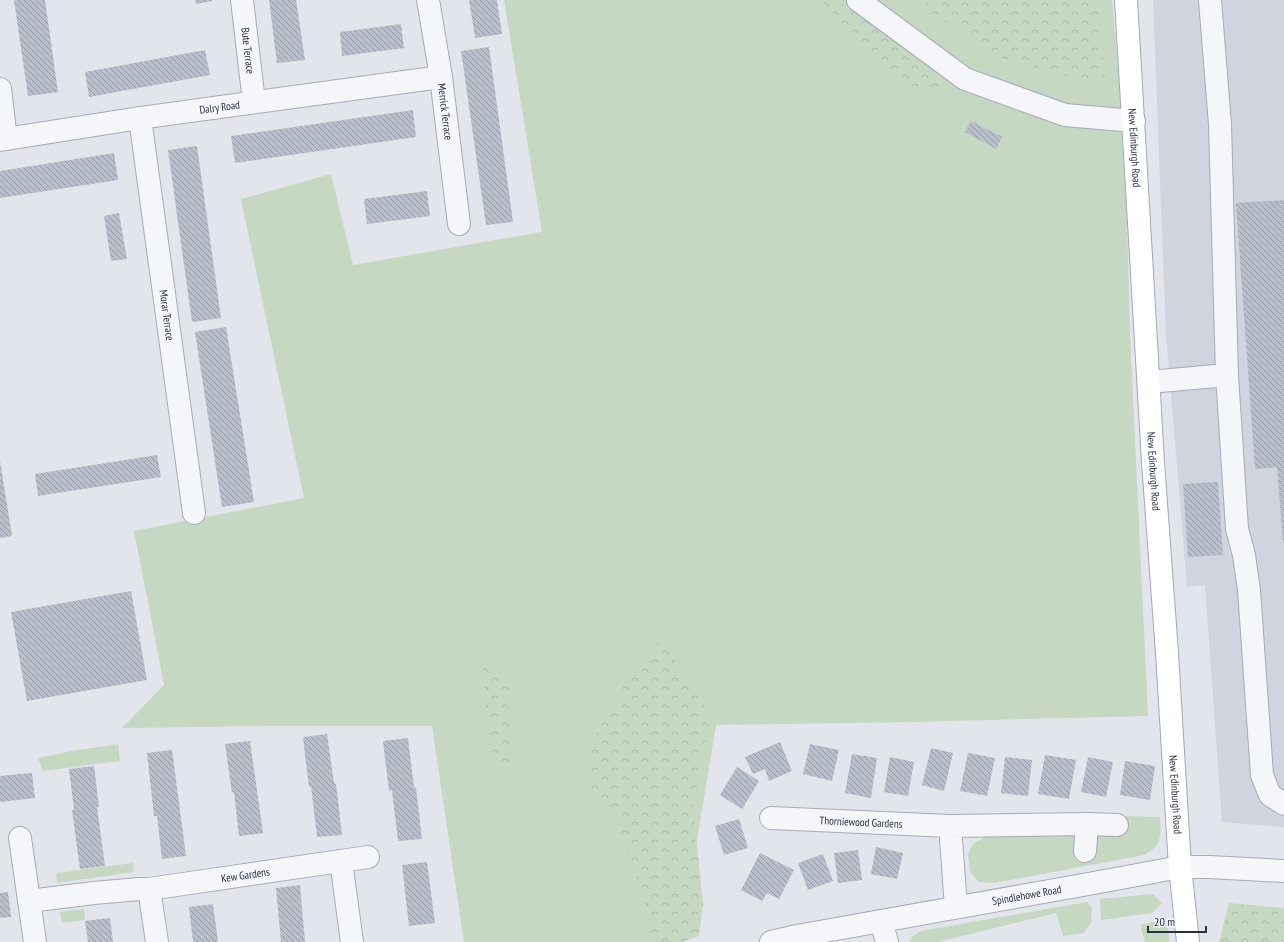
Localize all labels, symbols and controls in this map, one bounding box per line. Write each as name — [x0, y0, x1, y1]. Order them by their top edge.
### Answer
street label: Bute Terrace — [238, 27, 258, 75]
street label: Merrick Terrace — [435, 82, 456, 141]
street label: Dalry Road — [198, 97, 241, 117]
street label: New Edinburgh Road — [1125, 108, 1144, 188]
street label: Morar Terrace — [157, 289, 177, 342]
street label: New Edinburgh Road — [1144, 431, 1164, 511]
street label: New Edinburgh Road — [1166, 755, 1185, 835]
street label: Thorniewood Gardens — [819, 813, 903, 831]
street label: Kew Gardens — [220, 864, 271, 885]
street label: Spindlehowe Road — [991, 882, 1063, 908]
scale bar — [1148, 908, 1206, 934]
text: 20 m — [1154, 914, 1175, 929]

